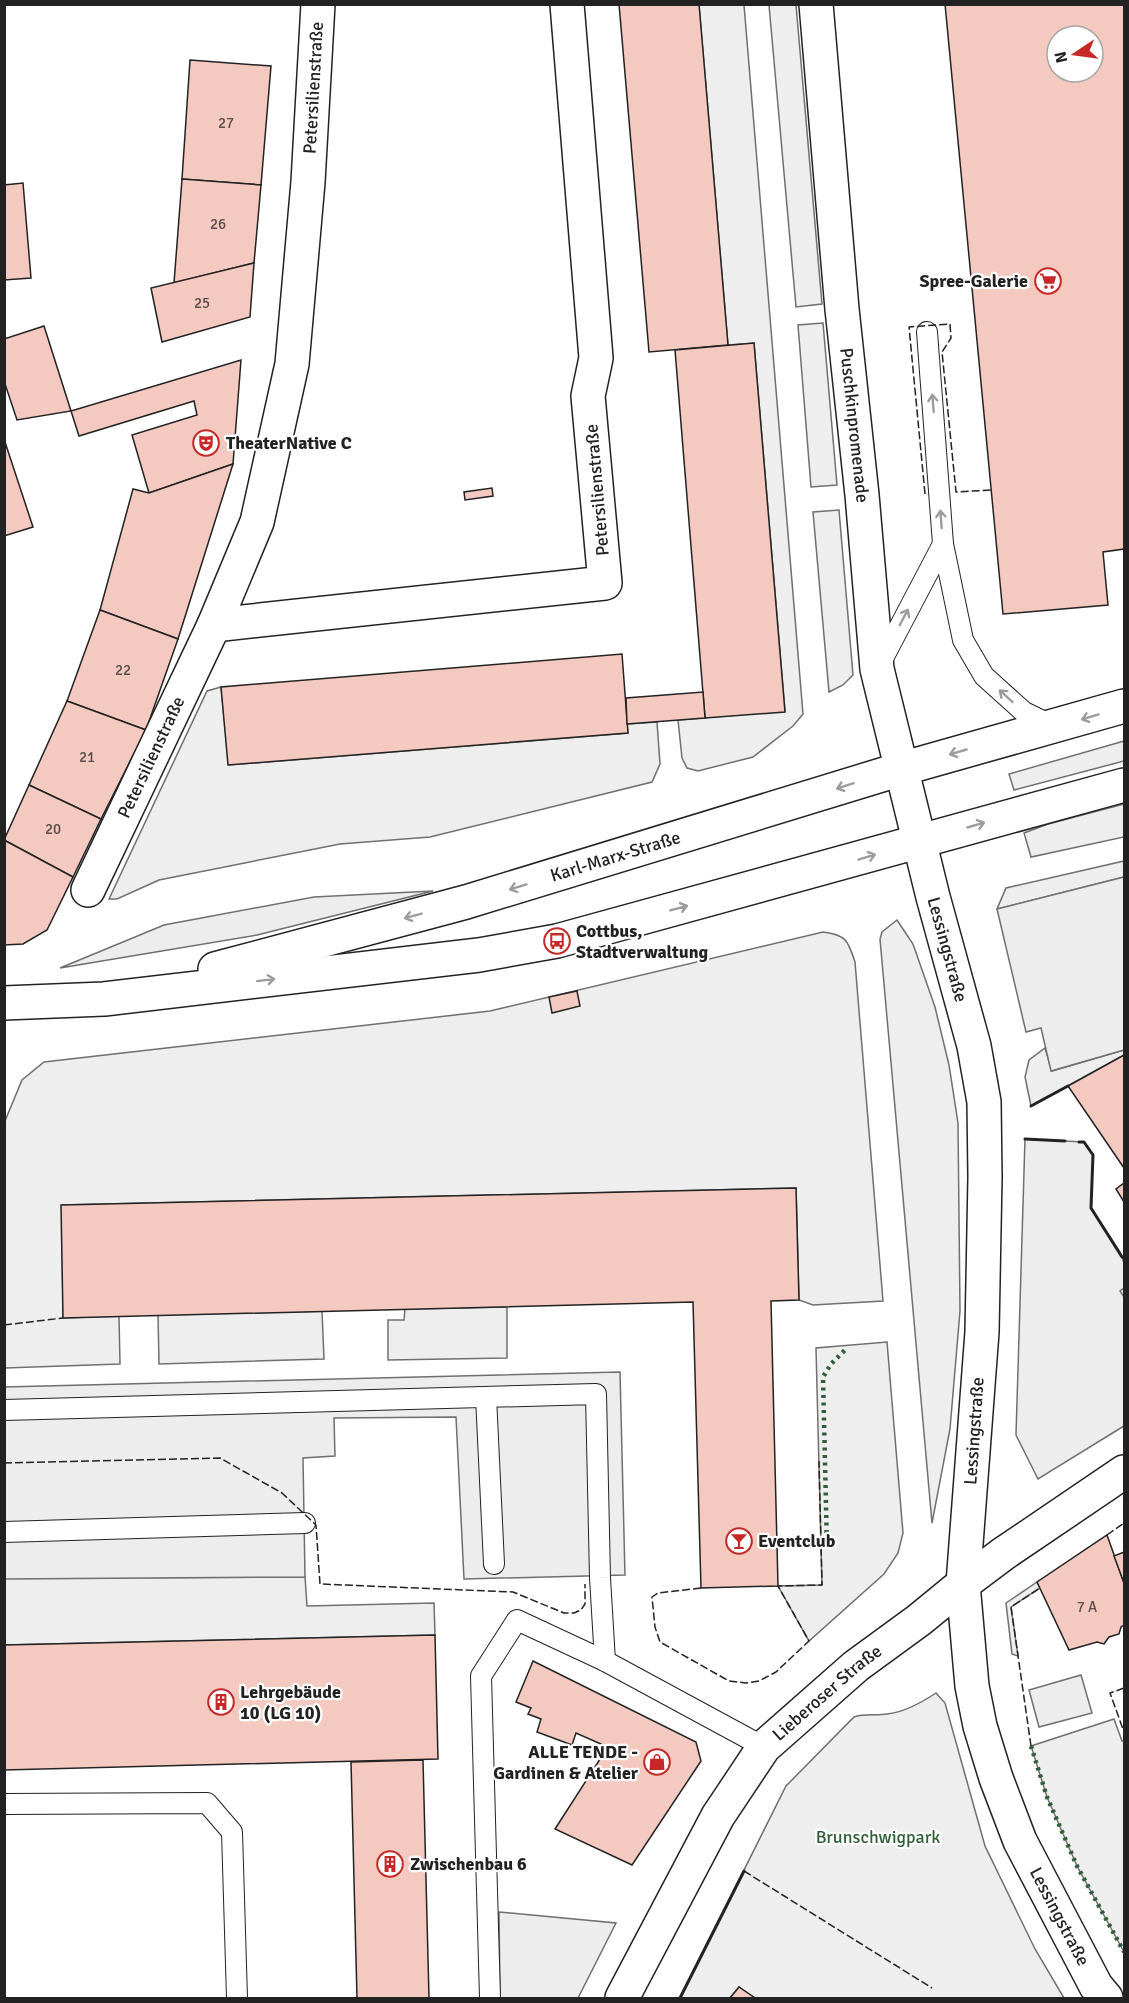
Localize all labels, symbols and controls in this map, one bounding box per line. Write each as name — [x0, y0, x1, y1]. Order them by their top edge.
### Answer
street label: Petersilienstraße — [299, 21, 328, 154]
north arrow — [1045, 24, 1105, 84]
text: N — [1050, 49, 1072, 65]
house number: 27 — [218, 114, 234, 132]
house number: 26 — [210, 215, 226, 233]
supermarket icon: Spree-Galerie — [1033, 266, 1063, 296]
place label: Spree-Galerie — [920, 270, 1028, 292]
house number: 25 — [194, 294, 210, 312]
street label: Puschkinpromenade — [835, 347, 874, 504]
one-way arrow — [927, 394, 938, 413]
street label: Petersilienstraße — [580, 423, 614, 557]
theatre icon: TheaterNative C — [191, 428, 221, 458]
place label: TheaterNative C — [226, 432, 352, 454]
one-way arrow — [936, 509, 947, 529]
one-way arrow — [899, 609, 910, 627]
house number: 22 — [115, 661, 131, 679]
one-way arrow — [999, 689, 1014, 703]
street label: Petersilienstraße — [113, 693, 189, 822]
one-way arrow — [1081, 712, 1100, 723]
one-way arrow — [949, 747, 968, 759]
house number: 21 — [79, 748, 95, 766]
one-way arrow — [836, 782, 855, 793]
one-way arrow — [966, 819, 985, 830]
house number: 20 — [45, 820, 61, 838]
street label: Karl-Marx-Straße — [548, 826, 683, 887]
one-way arrow — [857, 851, 876, 862]
one-way arrow — [509, 882, 528, 893]
street label: Lessingstraße — [922, 894, 972, 1005]
one-way arrow — [669, 902, 688, 914]
one-way arrow — [404, 911, 423, 923]
place label: Cottbus, Stadtverwaltung — [576, 920, 708, 963]
bus stop icon: Cottbus, Stadtverwaltung — [542, 926, 572, 956]
one-way arrow — [255, 974, 275, 985]
street label: Lessingstraße — [959, 1376, 989, 1486]
bar icon: Eventclub — [724, 1526, 754, 1556]
place label: Eventclub — [758, 1530, 836, 1552]
house number: 7 A — [1077, 1598, 1097, 1616]
street label: Lieberoser Straße — [768, 1640, 886, 1745]
place label: Lehrgebäude 10 (LG 10) — [240, 1681, 341, 1724]
building icon: Lehrgebäude 10 (LG 10) — [206, 1687, 236, 1717]
place label: ALLE TENDE - Gardinen & Atelier — [493, 1741, 639, 1784]
shop icon: ALLE TENDE - Gardinen & Atelier — [642, 1747, 672, 1777]
park label: Brunschwigpark — [816, 1826, 940, 1848]
building icon: Zwischenbau 6 — [375, 1849, 405, 1879]
place label: Zwischenbau 6 — [410, 1853, 527, 1875]
street label: Lessingstraße — [1025, 1863, 1094, 1969]

